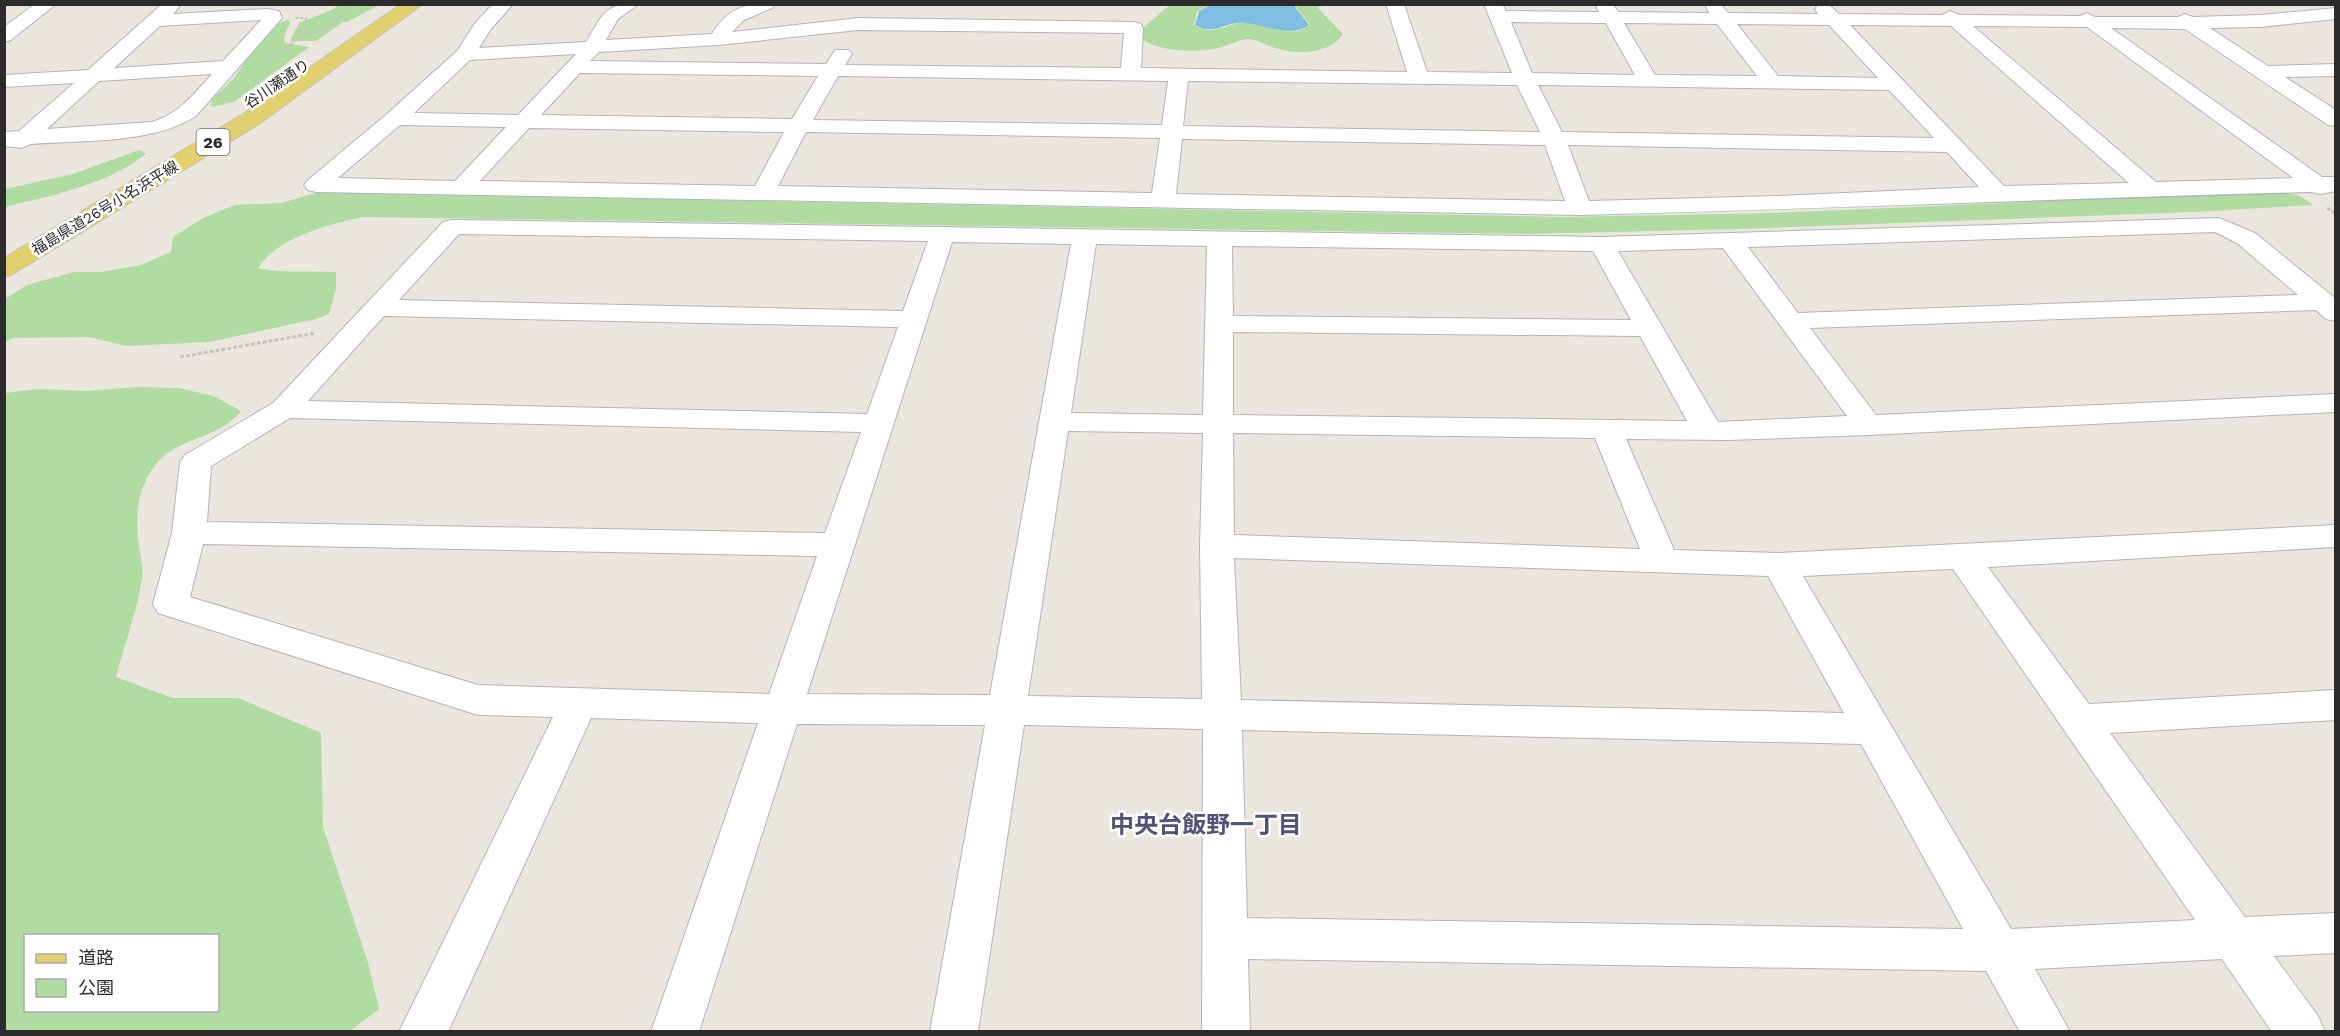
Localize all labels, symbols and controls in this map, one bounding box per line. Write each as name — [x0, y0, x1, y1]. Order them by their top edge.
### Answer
street label: 谷川瀬通り — [241, 56, 313, 112]
road number: 26 — [196, 129, 230, 155]
street label: 福島県道26号小名浜平線 — [28, 157, 182, 259]
district label: 中央台飯野一丁目 — [1110, 811, 1302, 839]
legend — [24, 934, 219, 1012]
text: 道路 — [78, 947, 114, 968]
text: 公園 — [78, 977, 114, 998]

